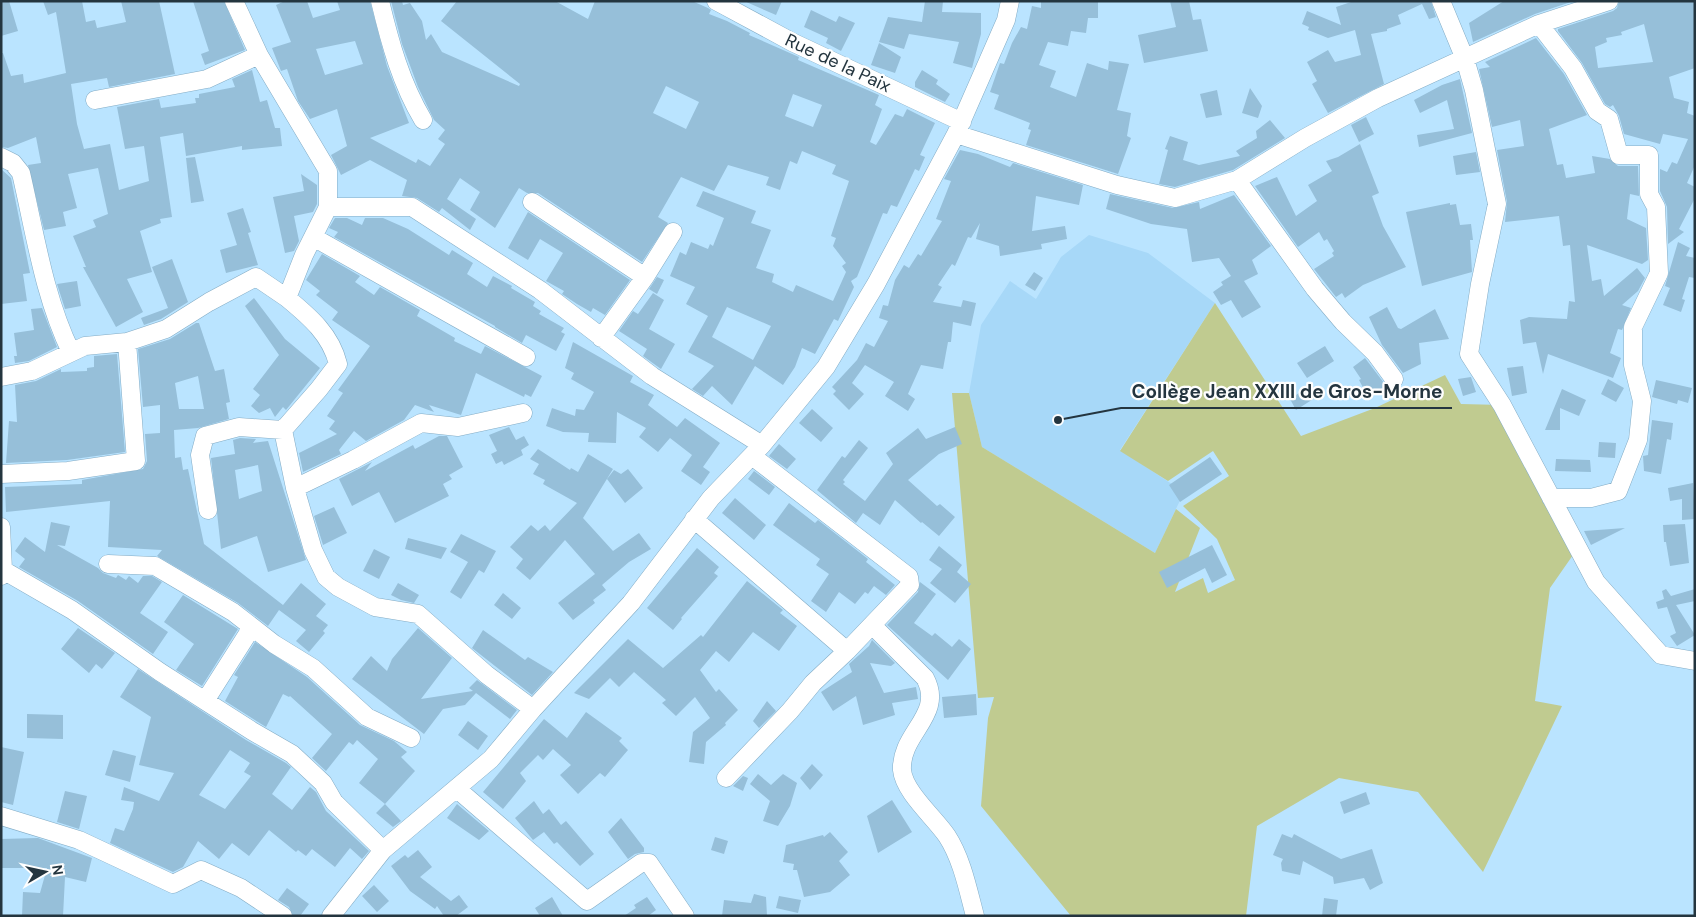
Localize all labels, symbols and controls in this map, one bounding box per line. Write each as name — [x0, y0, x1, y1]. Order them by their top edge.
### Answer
street label: Rue de la Paix — [781, 28, 895, 98]
callout: Collège Jean XXIII de Gros-Morne — [1121, 374, 1452, 408]
text: Collège Jean XXIII de Gros-Morne — [1131, 379, 1443, 404]
north arrow — [20, 847, 70, 897]
text: N — [48, 864, 68, 876]

